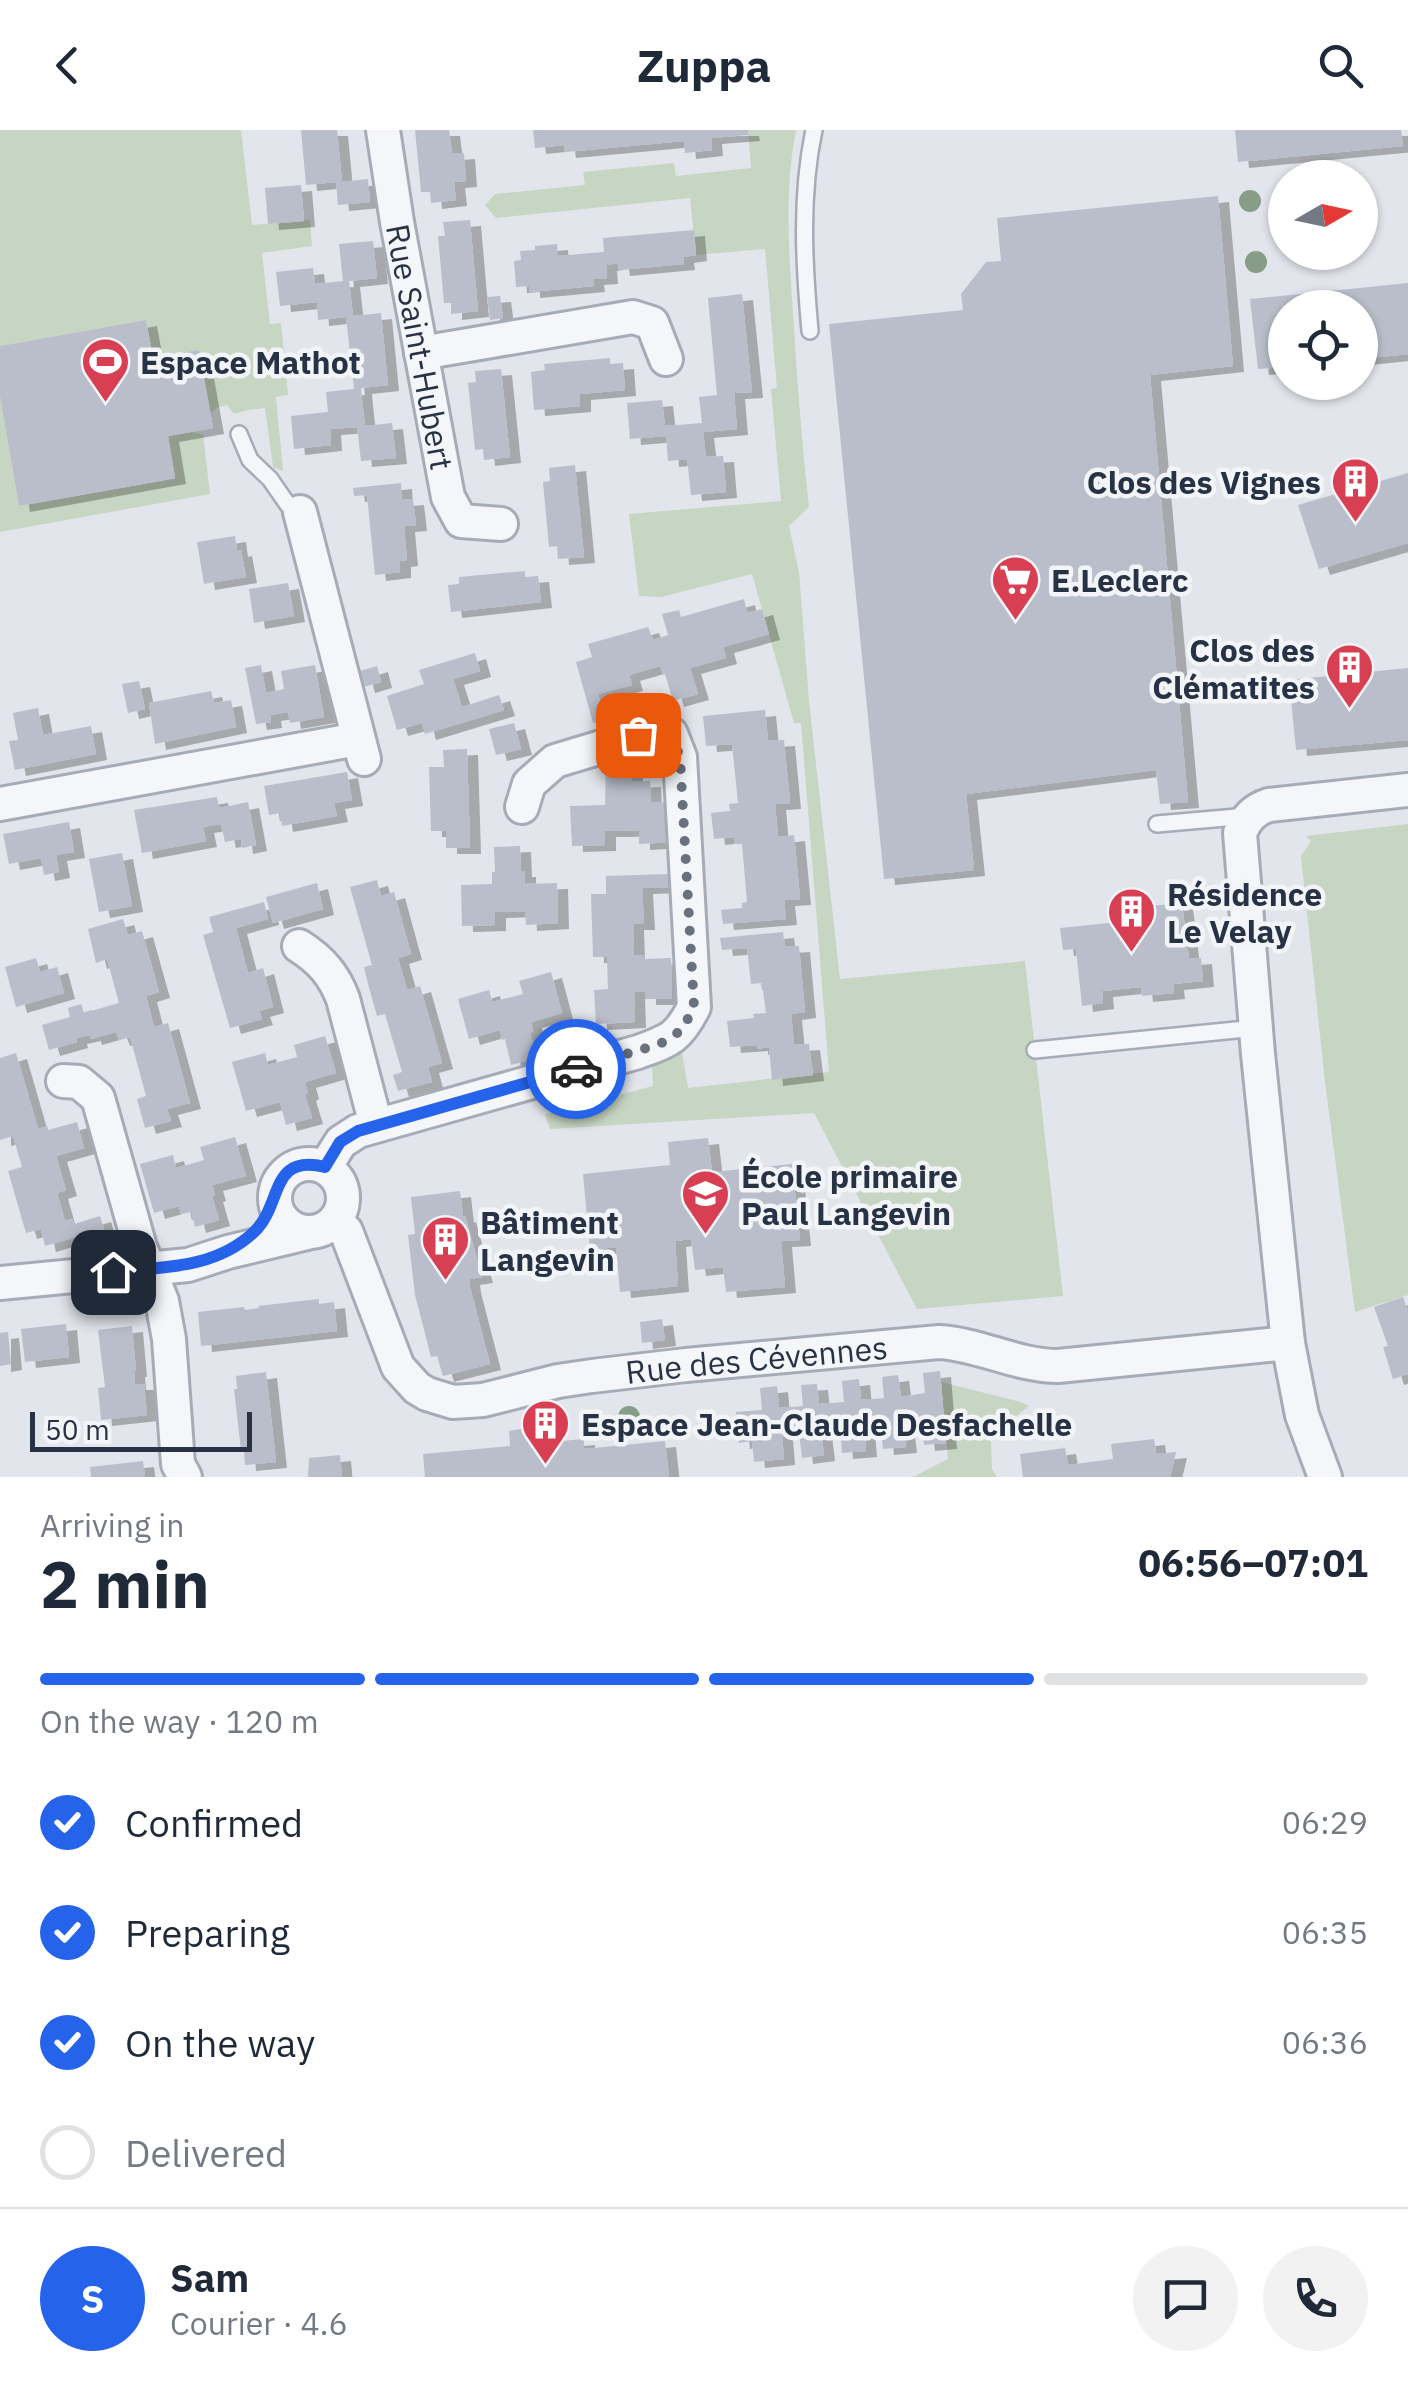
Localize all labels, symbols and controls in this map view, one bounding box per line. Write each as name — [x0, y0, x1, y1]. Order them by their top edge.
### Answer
text: Zuppa — [637, 36, 771, 94]
icon: back — [40, 38, 95, 93]
icon: search — [1313, 38, 1368, 93]
north arrow — [1268, 160, 1378, 270]
map controls — [1268, 160, 1378, 400]
street label: Rue Saint-Hubert — [377, 221, 464, 473]
button: locate — [1268, 290, 1378, 400]
sports icon: Espace Mathot — [79, 336, 131, 404]
place label: Espace Mathot — [140, 341, 361, 383]
building icon: Clos des Vignes — [1330, 456, 1382, 524]
place label: Clos des Vignes — [1087, 461, 1321, 503]
supermarket icon: E.Leclerc — [990, 554, 1042, 622]
place label: E.Leclerc — [1051, 559, 1189, 601]
place label: Clos des Clématites — [1152, 629, 1315, 708]
building icon: Clos des Clématites — [1324, 642, 1376, 710]
pin — [596, 693, 681, 778]
icon: bag — [611, 708, 666, 763]
place label: Résidence Le Velay — [1167, 873, 1322, 952]
building icon: Résidence Le Velay — [1106, 886, 1158, 954]
courier — [526, 1019, 626, 1119]
icon: car — [549, 1042, 604, 1097]
place label: École primaire Paul Langevin — [741, 1155, 958, 1234]
school or university icon: École primaire Paul Langevin — [680, 1168, 732, 1236]
place label: Bâtiment Langevin — [480, 1201, 619, 1280]
building icon: Bâtiment Langevin — [419, 1214, 471, 1282]
pin — [71, 1230, 156, 1315]
icon: home — [86, 1245, 141, 1300]
street label: Rue des Cévennes — [623, 1326, 889, 1393]
building icon: Espace Jean-Claude Desfachelle — [520, 1398, 572, 1466]
place label: Espace Jean-Claude Desfachelle — [581, 1403, 1072, 1445]
scale bar — [30, 1407, 252, 1452]
text: 50 m — [45, 1411, 110, 1448]
text: Arriving in — [40, 1504, 185, 1546]
text: 06:56–07:01 — [1138, 1538, 1368, 1587]
text: 2 min — [40, 1541, 210, 1626]
text: On the way · 120 m — [40, 1700, 319, 1742]
icon: check — [40, 1795, 95, 1850]
text: Confirmed — [125, 1798, 303, 1847]
text: 06:29 — [1282, 1801, 1368, 1843]
icon: check — [40, 1905, 95, 1960]
text: Preparing — [125, 1908, 290, 1957]
text: 06:35 — [1282, 1911, 1368, 1953]
icon: check — [40, 2015, 95, 2070]
text: On the way — [125, 2018, 315, 2067]
text: 06:36 — [1282, 2021, 1368, 2063]
text: Delivered — [125, 2128, 287, 2177]
button: chat — [1133, 2246, 1238, 2351]
button: phone — [1263, 2246, 1368, 2351]
text: Sam — [170, 2253, 249, 2302]
text: S — [81, 2274, 104, 2323]
text: Courier · 4.6 — [170, 2302, 348, 2344]

